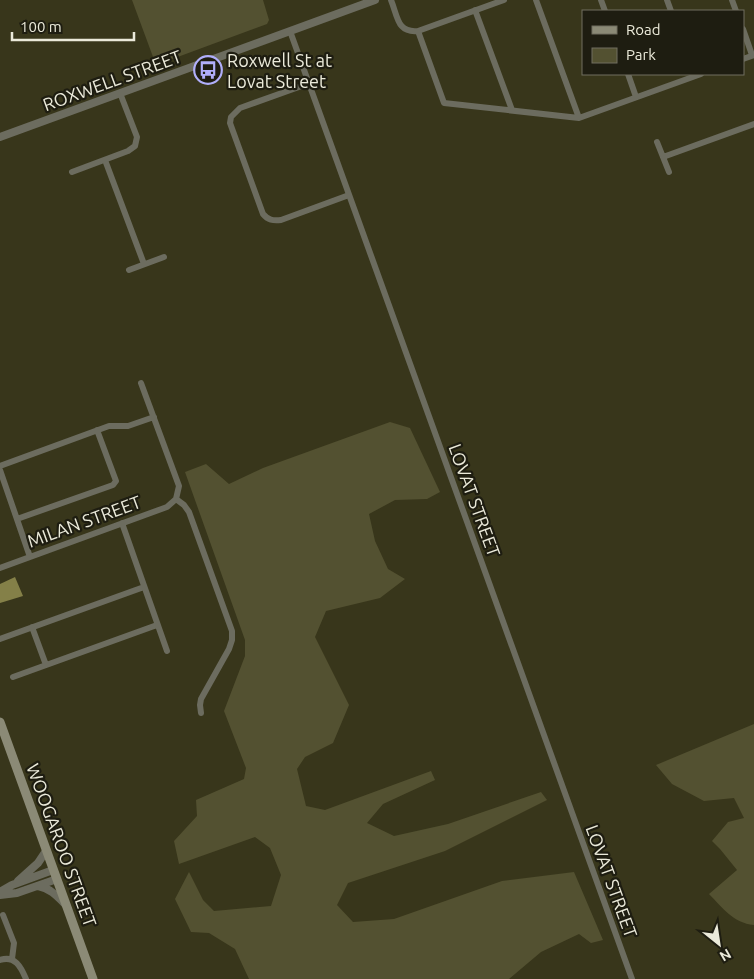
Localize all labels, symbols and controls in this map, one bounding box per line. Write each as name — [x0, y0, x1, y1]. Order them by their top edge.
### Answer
scale bar — [12, 10, 135, 42]
legend — [582, 10, 744, 75]
text: 100 m — [20, 18, 62, 35]
text: Road — [626, 21, 661, 38]
street label: ROXWELL STREET — [40, 46, 184, 114]
text: Park — [626, 46, 656, 63]
place label: Roxwell St at Lovat Street — [227, 50, 332, 91]
bus stop icon: Roxwell St at Lovat Street — [193, 55, 223, 85]
street label: LOVAT STREET — [445, 441, 505, 559]
street label: MILAN STREET — [24, 491, 144, 551]
street label: WOOGAROO STREET — [23, 761, 101, 929]
street label: LOVAT STREET — [582, 822, 642, 940]
north arrow — [694, 919, 744, 969]
text: N — [717, 946, 734, 965]

